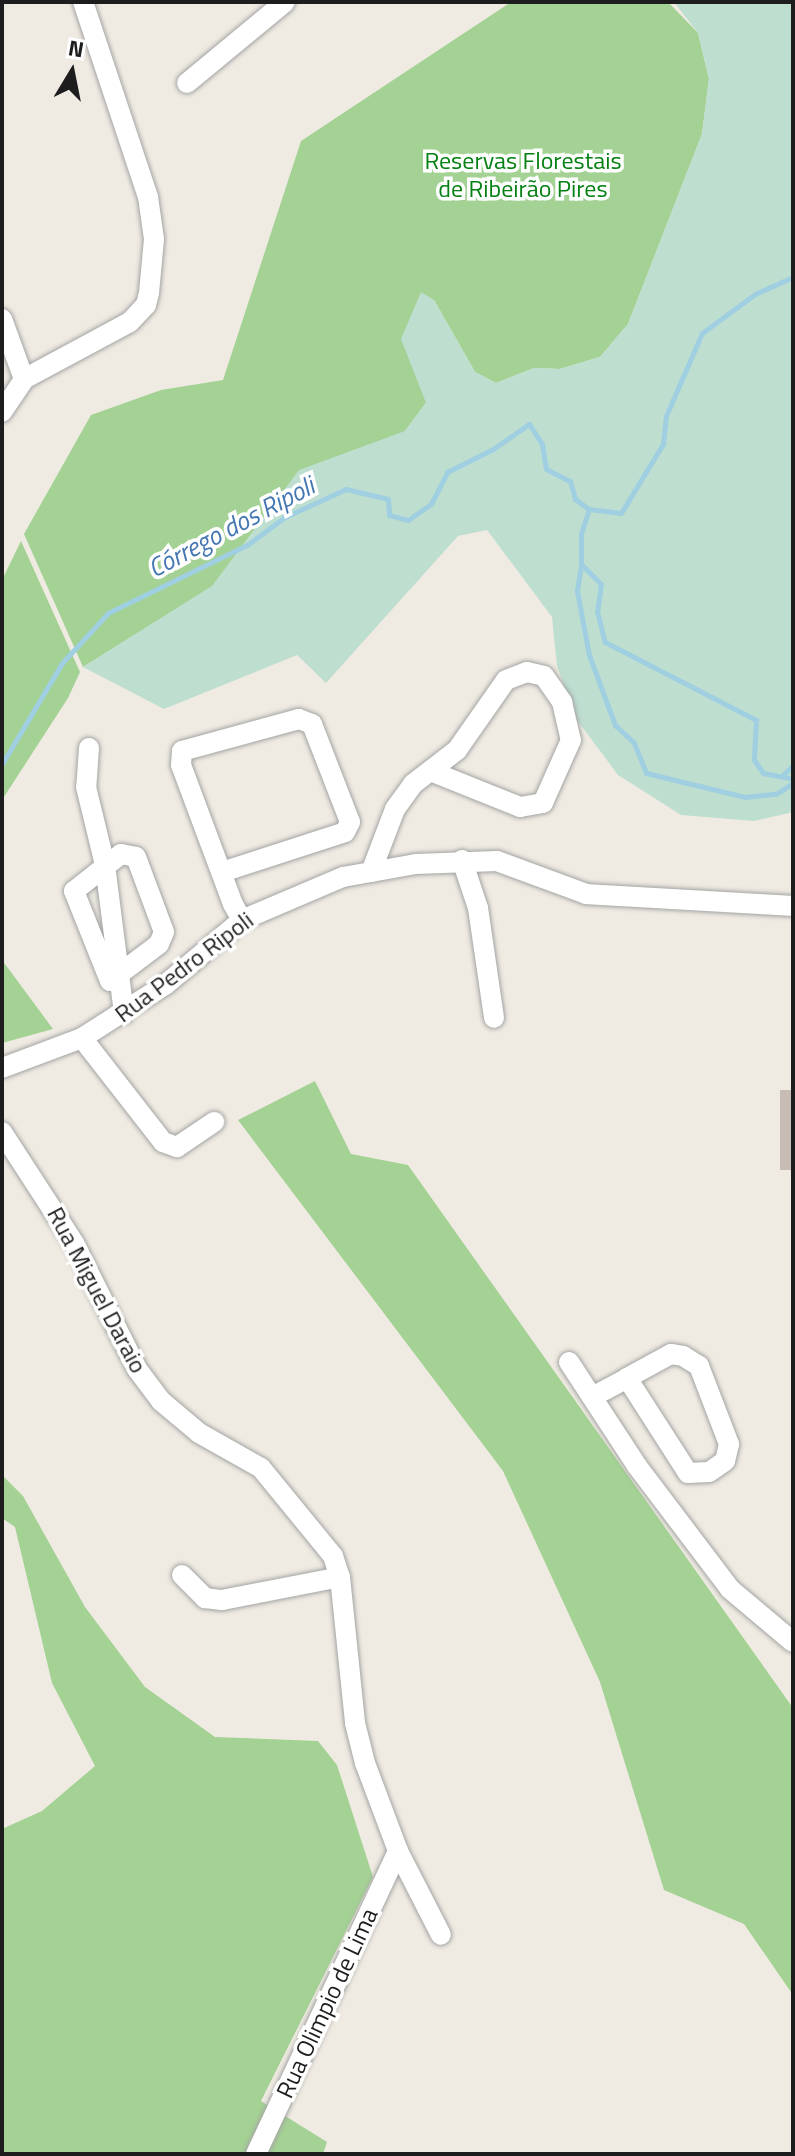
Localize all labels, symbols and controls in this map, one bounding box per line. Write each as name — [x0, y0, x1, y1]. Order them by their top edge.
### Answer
text: N — [66, 30, 87, 66]
north arrow — [32, 32, 112, 112]
park label: Reservas Florestais de Ribeirão Pires — [424, 147, 622, 203]
water label: Córrego dos Ripoli — [142, 470, 320, 584]
street label: Rua Pedro Ripoli — [109, 906, 259, 1028]
street label: Rua Miguel Daraio — [41, 1202, 153, 1378]
street label: Rua Olimpio de Lima — [270, 1903, 384, 2103]

